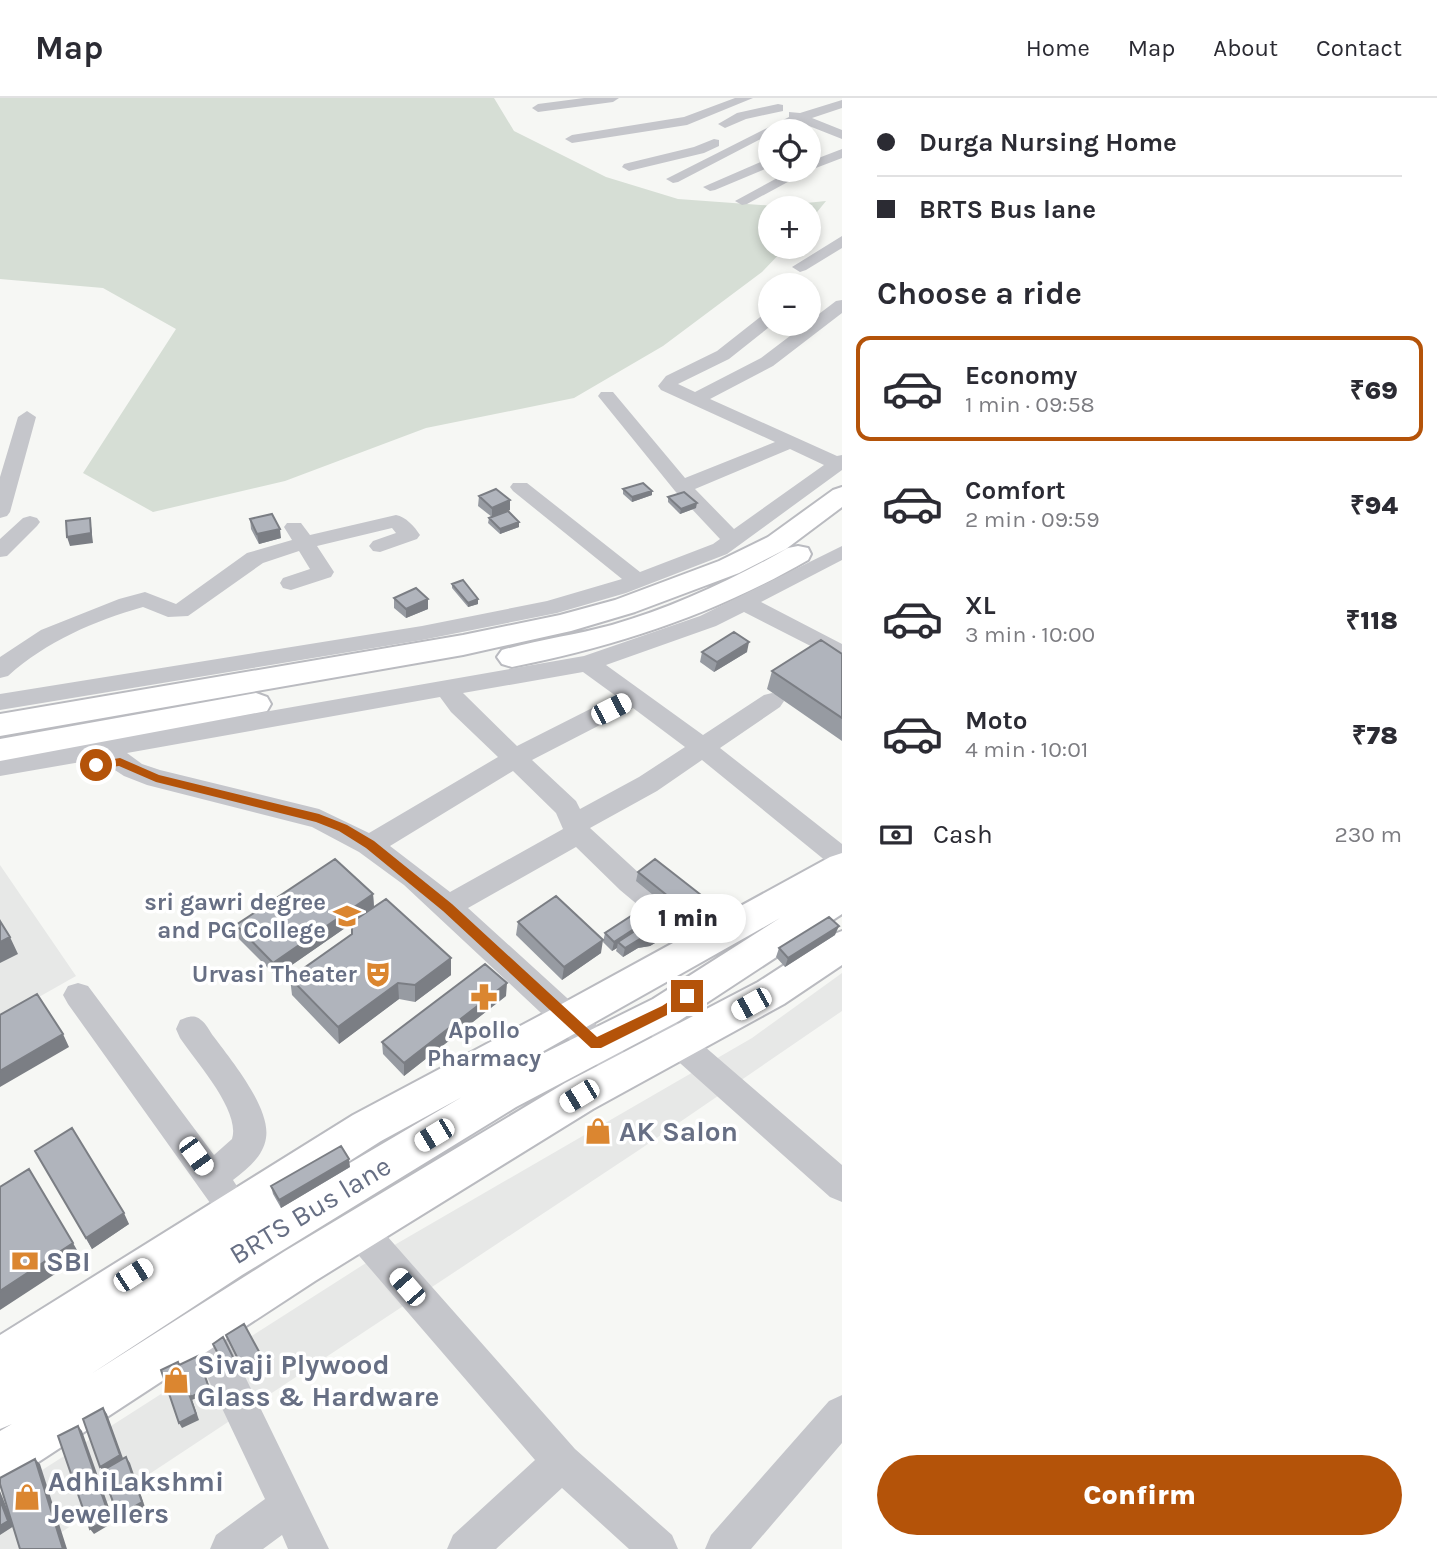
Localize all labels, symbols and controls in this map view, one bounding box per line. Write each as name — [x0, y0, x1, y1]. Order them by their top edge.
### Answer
text: Map — [35, 29, 103, 67]
text: Home — [1026, 34, 1090, 62]
text: Map — [1128, 34, 1175, 62]
text: About — [1213, 34, 1278, 62]
text: Contact — [1316, 34, 1402, 62]
map controls — [758, 119, 821, 336]
button: locate — [758, 119, 821, 182]
text: Durga Nursing Home — [919, 127, 1177, 158]
text: BRTS Bus lane — [919, 194, 1096, 225]
button: + — [758, 196, 821, 259]
button: − — [758, 273, 821, 336]
text: Choose a ride — [877, 275, 1082, 312]
icon: car — [881, 357, 944, 420]
text: Economy — [965, 360, 1077, 391]
text: ₹69 — [1350, 375, 1398, 406]
text: 1 min · 09:58 — [965, 391, 1095, 418]
icon: car — [881, 472, 944, 535]
text: Comfort — [965, 475, 1066, 506]
text: ₹94 — [1350, 490, 1398, 521]
text: 2 min · 09:59 — [965, 506, 1100, 533]
icon: car — [881, 587, 944, 650]
text: XL — [965, 590, 996, 621]
text: ₹118 — [1345, 605, 1398, 636]
text: 3 min · 10:00 — [965, 621, 1095, 648]
car — [588, 690, 635, 728]
icon: car — [881, 702, 944, 765]
text: Moto — [965, 705, 1027, 736]
text: ₹78 — [1352, 720, 1398, 751]
text: 4 min · 10:01 — [965, 736, 1088, 763]
route start — [80, 749, 112, 781]
icon: cash — [877, 816, 915, 854]
text: Cash — [933, 819, 993, 850]
text: 230 m — [1334, 821, 1402, 848]
place label: sri gawri degree and PG College — [144, 888, 326, 944]
callout: 1 min — [629, 894, 745, 944]
school or university icon: sri gawri degree and PG College — [332, 901, 362, 931]
text: 1 min — [658, 905, 718, 932]
theatre icon: Urvasi Theater — [363, 959, 393, 989]
place label: Urvasi Theater — [192, 960, 358, 988]
route end — [671, 980, 703, 1012]
pharmacy icon: Apollo Pharmacy — [469, 982, 499, 1012]
car — [728, 985, 775, 1023]
place label: Apollo Pharmacy — [427, 1016, 541, 1072]
car — [556, 1076, 603, 1116]
car — [411, 1115, 458, 1155]
place label: AK Salon — [619, 1115, 738, 1148]
shop icon: AK Salon — [583, 1116, 613, 1146]
car — [176, 1133, 217, 1179]
street label: BRTS Bus lane — [223, 1149, 397, 1271]
place label: SBI — [46, 1245, 91, 1278]
bank icon: SBI — [10, 1246, 40, 1276]
car — [110, 1255, 157, 1295]
car — [386, 1264, 429, 1310]
place label: Sivaji Plywood Glass & Hardware — [197, 1348, 439, 1413]
shop icon: Sivaji Plywood Glass & Hardware — [161, 1365, 191, 1395]
button: Confirm — [877, 1455, 1402, 1535]
place label: AdhiLakshmi Jewellers — [48, 1465, 224, 1530]
shop icon: AdhiLakshmi Jewellers — [12, 1482, 42, 1512]

